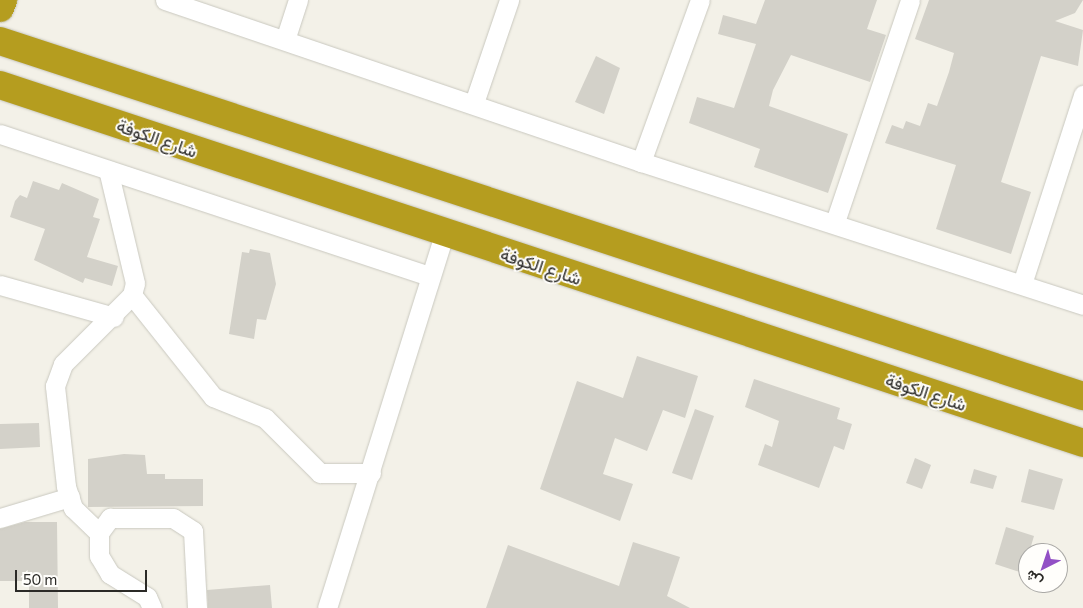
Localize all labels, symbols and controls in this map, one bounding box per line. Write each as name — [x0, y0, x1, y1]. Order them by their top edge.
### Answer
street label: شارع الكوفة — [114, 114, 200, 162]
street label: شارع الكوفة — [498, 243, 584, 289]
street label: شارع الكوفة — [883, 369, 969, 415]
north arrow — [1018, 543, 1068, 593]
scale bar — [18, 560, 150, 592]
text: ش — [1022, 567, 1045, 591]
text: 50 m — [23, 570, 57, 588]

